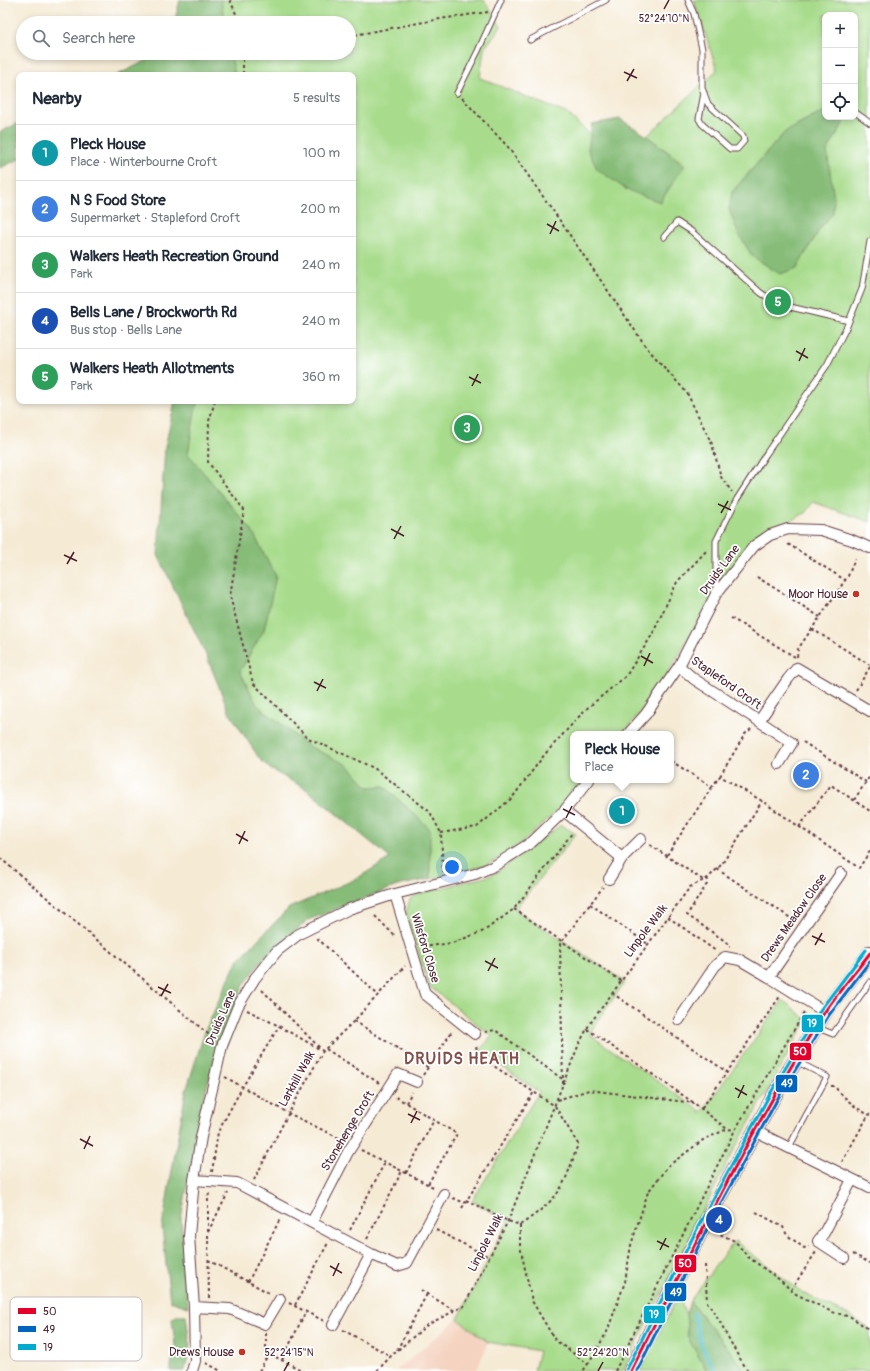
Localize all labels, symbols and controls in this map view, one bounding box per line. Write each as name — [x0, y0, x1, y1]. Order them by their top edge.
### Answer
map controls — [822, 12, 858, 120]
button: + — [822, 12, 858, 48]
text: 52°24'10"N — [639, 13, 689, 25]
search box — [16, 16, 356, 60]
icon: search — [30, 27, 52, 49]
text: Search here — [62, 29, 135, 48]
button: − — [822, 48, 858, 84]
button: locate — [822, 84, 858, 120]
text: Nearby — [32, 88, 81, 109]
text: 5 results — [293, 90, 340, 106]
text: Pleck House — [70, 135, 146, 154]
text: 1 — [42, 145, 48, 161]
text: 100 m — [303, 145, 340, 161]
text: Place · Winterbourne Croft — [70, 154, 217, 170]
text: N S Food Store — [70, 191, 166, 210]
text: 2 — [41, 201, 49, 217]
text: 200 m — [301, 201, 340, 217]
text: Supermarket · Stapleford Croft — [70, 210, 240, 226]
text: Walkers Heath Recreation Ground — [70, 247, 279, 266]
text: 3 — [41, 257, 49, 273]
text: 240 m — [302, 257, 340, 273]
text: Park — [70, 266, 93, 282]
pin: 5 — [765, 287, 791, 317]
text: Bells Lane / Brockworth Rd — [70, 303, 237, 322]
text: 4 — [41, 313, 49, 329]
text: 240 m — [302, 313, 340, 329]
text: Bus stop · Bells Lane — [70, 322, 182, 338]
text: Walkers Heath Allotments — [70, 359, 234, 378]
text: 5 — [41, 369, 49, 385]
text: 360 m — [302, 369, 340, 385]
text: Park — [70, 378, 93, 394]
pin: 3 — [454, 413, 480, 443]
street label: Druids Lane — [697, 542, 743, 598]
place label: Moor House — [788, 587, 848, 602]
marker: Moor House — [851, 589, 861, 599]
street label: Stapleford Croft — [688, 653, 764, 713]
popup — [570, 731, 674, 783]
text: Pleck House — [584, 740, 660, 759]
text: Place — [584, 759, 614, 775]
pin: 2 — [793, 760, 819, 790]
pin: 1 — [609, 796, 635, 826]
your location — [442, 857, 462, 877]
street label: Drews Meadow Close — [758, 871, 830, 965]
street label: Linpole Walk — [621, 901, 671, 961]
street label: Wilsford Close — [407, 912, 443, 985]
street label: Druids Lane — [203, 988, 239, 1048]
line badge: 19 — [801, 1014, 824, 1033]
text: 19 — [807, 1017, 817, 1030]
line badge: 50 — [789, 1042, 812, 1061]
text: 50 — [793, 1045, 807, 1058]
street label: Larkhill Walk — [276, 1048, 318, 1110]
district label: DRUIDS HEATH — [404, 1049, 520, 1069]
line badge: 49 — [775, 1074, 798, 1093]
text: 49 — [780, 1077, 793, 1090]
street label: Stonehenge Croft — [318, 1088, 378, 1174]
pin: 4 — [706, 1205, 732, 1235]
street label: Linpole Walk — [465, 1212, 507, 1274]
line badge: 50 — [674, 1254, 697, 1273]
text: 50 — [678, 1257, 692, 1270]
line badge: 49 — [664, 1282, 687, 1302]
text: 49 — [669, 1286, 682, 1299]
legend — [10, 1297, 142, 1361]
text: 50 — [43, 1305, 56, 1318]
line badge: 19 — [643, 1305, 666, 1324]
text: 19 — [649, 1308, 659, 1321]
text: 49 — [43, 1323, 55, 1336]
text: 19 — [43, 1341, 53, 1354]
place label: Drews House — [169, 1345, 234, 1360]
marker: Drews House — [237, 1347, 247, 1357]
text: 52°24'15"N — [265, 1347, 314, 1359]
text: 52°24'20"N — [577, 1347, 629, 1359]

